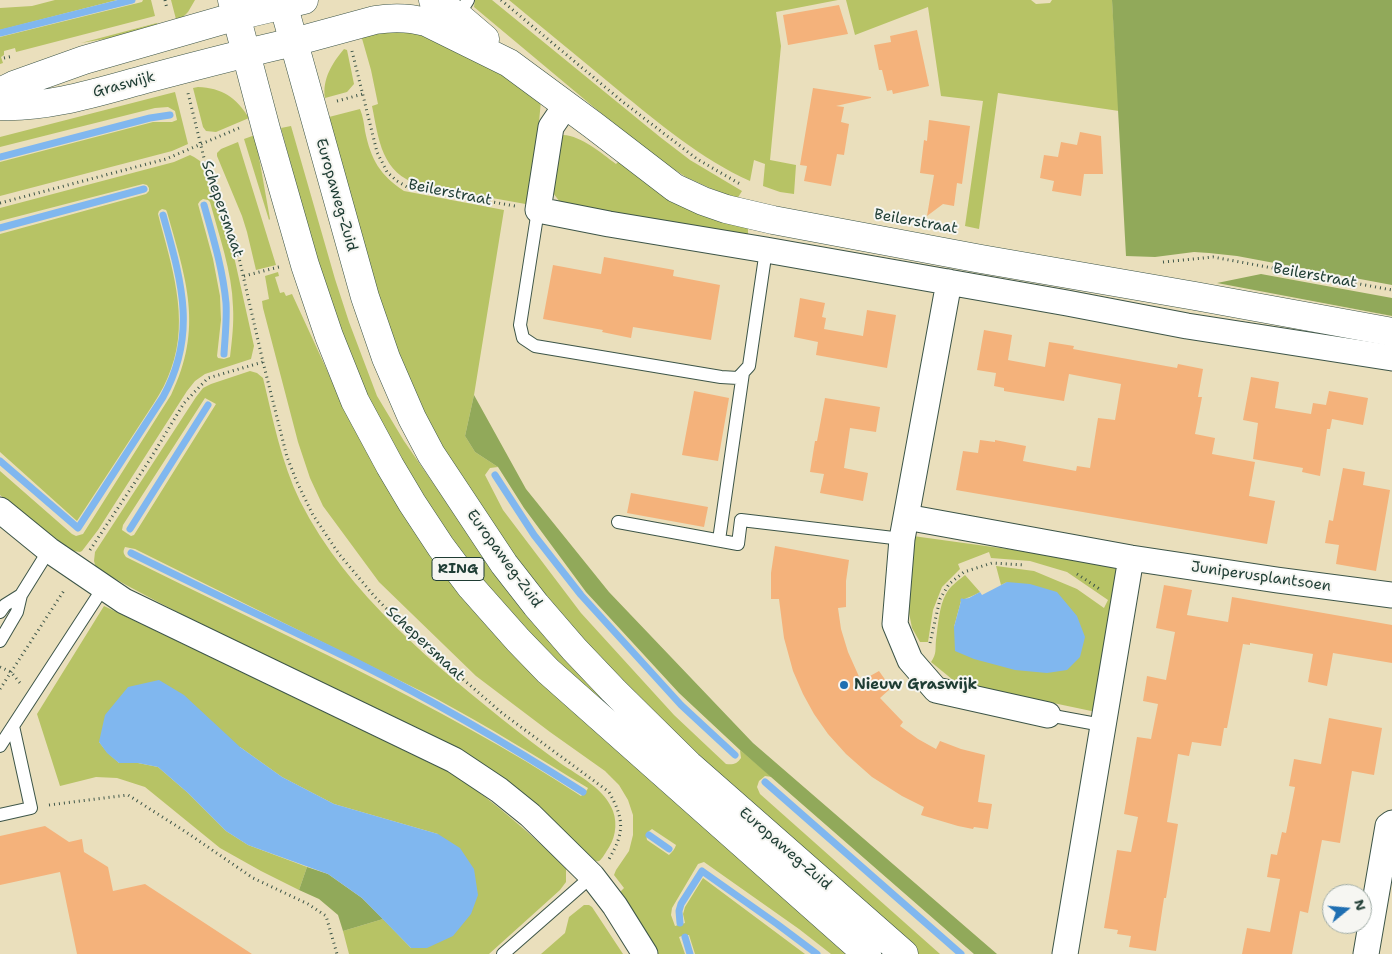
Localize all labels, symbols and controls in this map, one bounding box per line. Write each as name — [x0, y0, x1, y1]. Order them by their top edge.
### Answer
street label: Graswijk — [91, 68, 157, 102]
street label: Europaweg-Zuid — [311, 136, 361, 254]
street label: Schepersmaat — [197, 158, 247, 260]
street label: Beilerstraat — [407, 176, 493, 210]
street label: Beilerstraat — [873, 206, 959, 238]
street label: Beilerstraat — [1272, 260, 1358, 292]
street label: Europaweg-Zuid — [462, 506, 546, 612]
road number: RING — [432, 558, 484, 580]
street label: Juniperusplantsoen — [1190, 558, 1332, 596]
street label: Schepersmaat — [382, 603, 468, 685]
place label: Nieuw Graswijk — [854, 676, 977, 694]
marker: Nieuw Graswijk — [838, 679, 850, 691]
street label: Europaweg-Zuid — [735, 804, 835, 894]
north arrow — [1322, 884, 1372, 934]
text: N — [1350, 897, 1371, 913]

